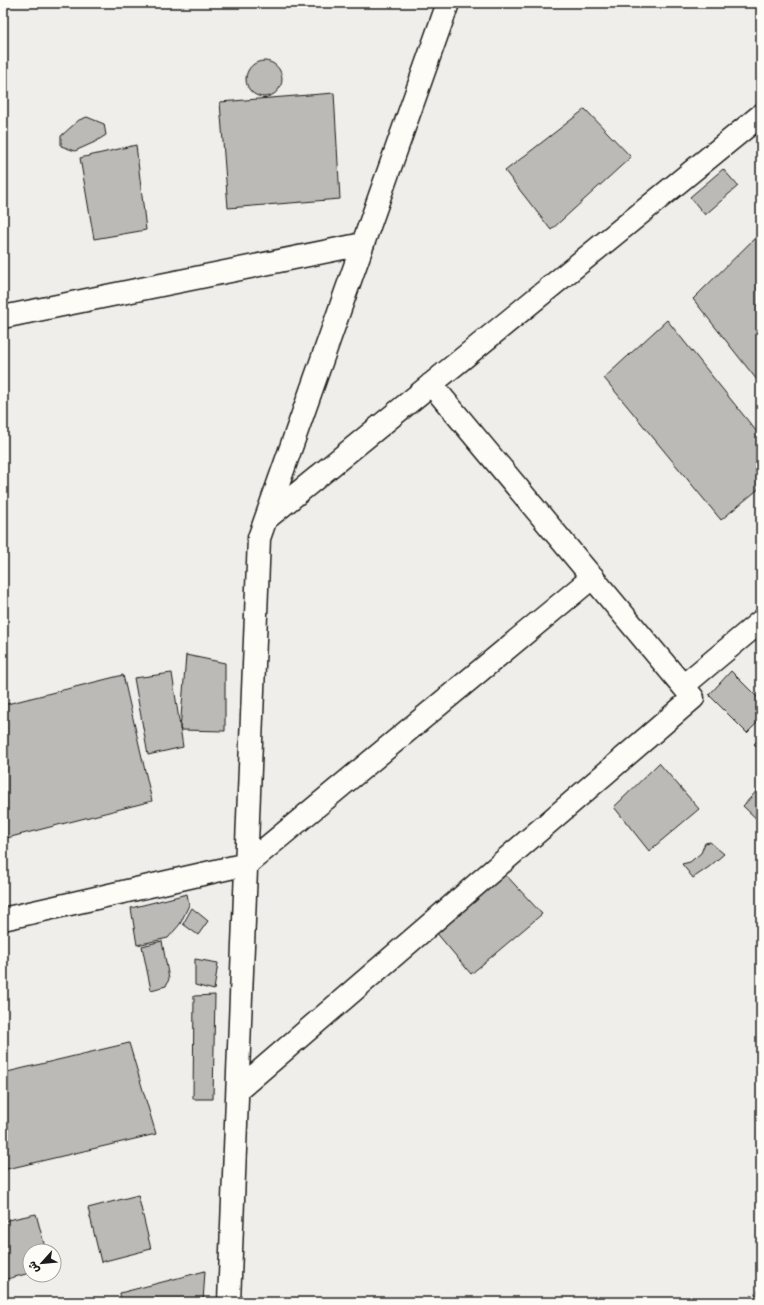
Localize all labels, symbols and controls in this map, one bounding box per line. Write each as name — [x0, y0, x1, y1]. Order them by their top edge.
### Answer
north arrow — [22, 1243, 62, 1283]
text: ش — [22, 1258, 45, 1277]

